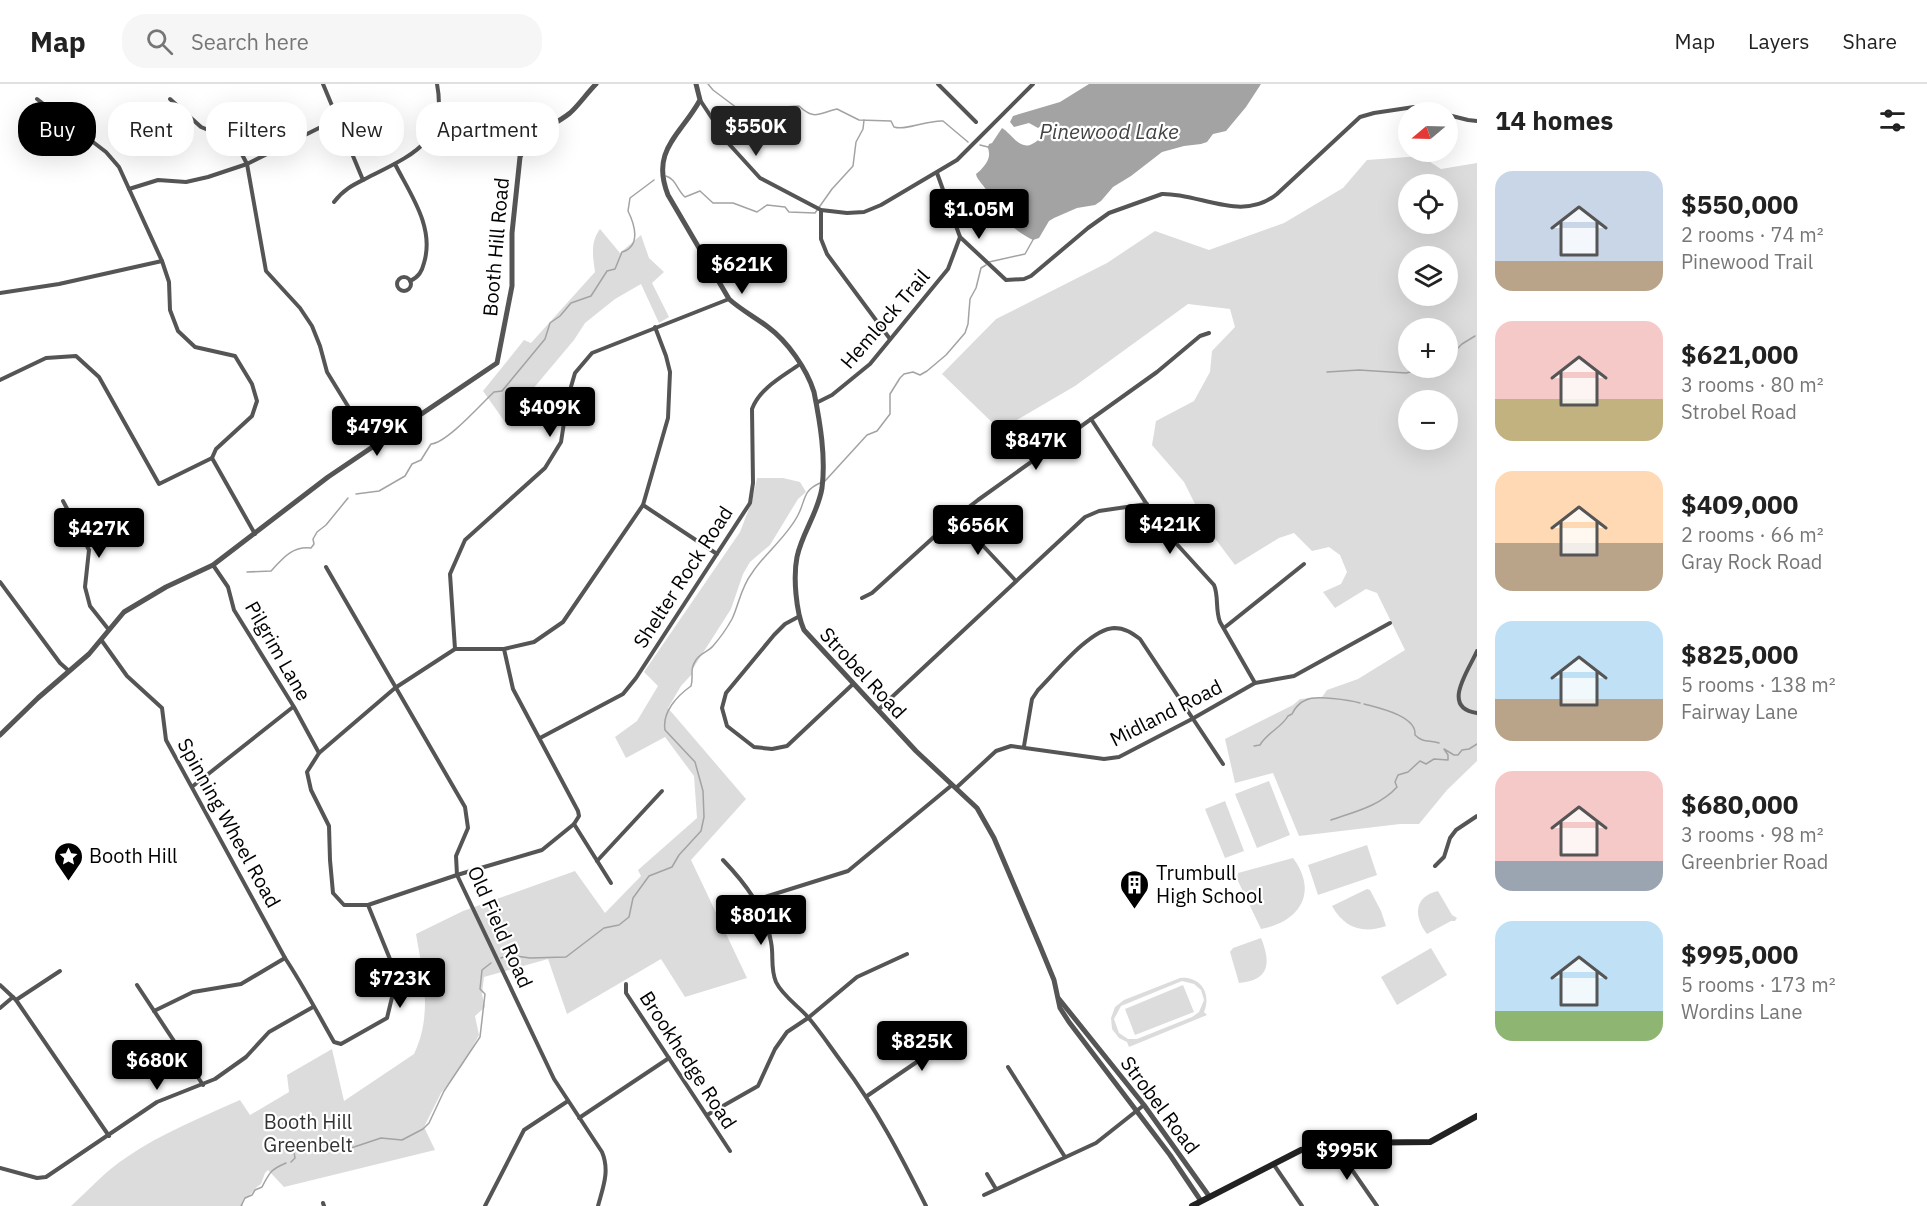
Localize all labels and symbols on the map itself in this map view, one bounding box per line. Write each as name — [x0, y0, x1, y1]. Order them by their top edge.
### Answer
north arrow — [1398, 102, 1458, 162]
pin: $550K — [714, 106, 798, 157]
water label: Pinewood Lake — [1039, 117, 1179, 145]
street label: Booth Hill Road — [476, 176, 515, 317]
pin: $1.05M — [930, 189, 1028, 240]
pin: $621K — [700, 244, 784, 295]
street label: Hemlock Trail — [834, 263, 935, 374]
pin: $409K — [508, 387, 592, 438]
pin: $479K — [335, 406, 419, 457]
pin: $847K — [994, 420, 1078, 471]
street label: Shelter Rock Road — [627, 500, 739, 653]
pin: $421K — [1128, 504, 1212, 555]
pin: $656K — [936, 505, 1020, 556]
pin: $427K — [57, 508, 141, 559]
street label: Pilgrim Lane — [239, 596, 318, 705]
street label: Strobel Road — [814, 621, 913, 724]
street label: Midland Road — [1105, 673, 1227, 752]
street label: Spinning Wheel Road — [172, 733, 287, 912]
place icon: Booth Hill — [52, 840, 84, 882]
place label: Booth Hill — [89, 842, 177, 869]
place label: Trumbull High School — [1156, 859, 1263, 909]
street label: Old Field Road — [462, 862, 539, 992]
building icon: Trumbull High School — [1119, 868, 1151, 910]
pin: $801K — [719, 895, 803, 946]
pin: $723K — [358, 958, 442, 1009]
street label: Brookhedge Road — [634, 986, 743, 1134]
pin: $825K — [880, 1021, 964, 1072]
pin: $680K — [115, 1040, 199, 1091]
street label: Strobel Road — [1115, 1050, 1206, 1159]
park label: Booth Hill Greenbelt — [263, 1108, 353, 1158]
pin: $995K — [1305, 1130, 1389, 1181]

